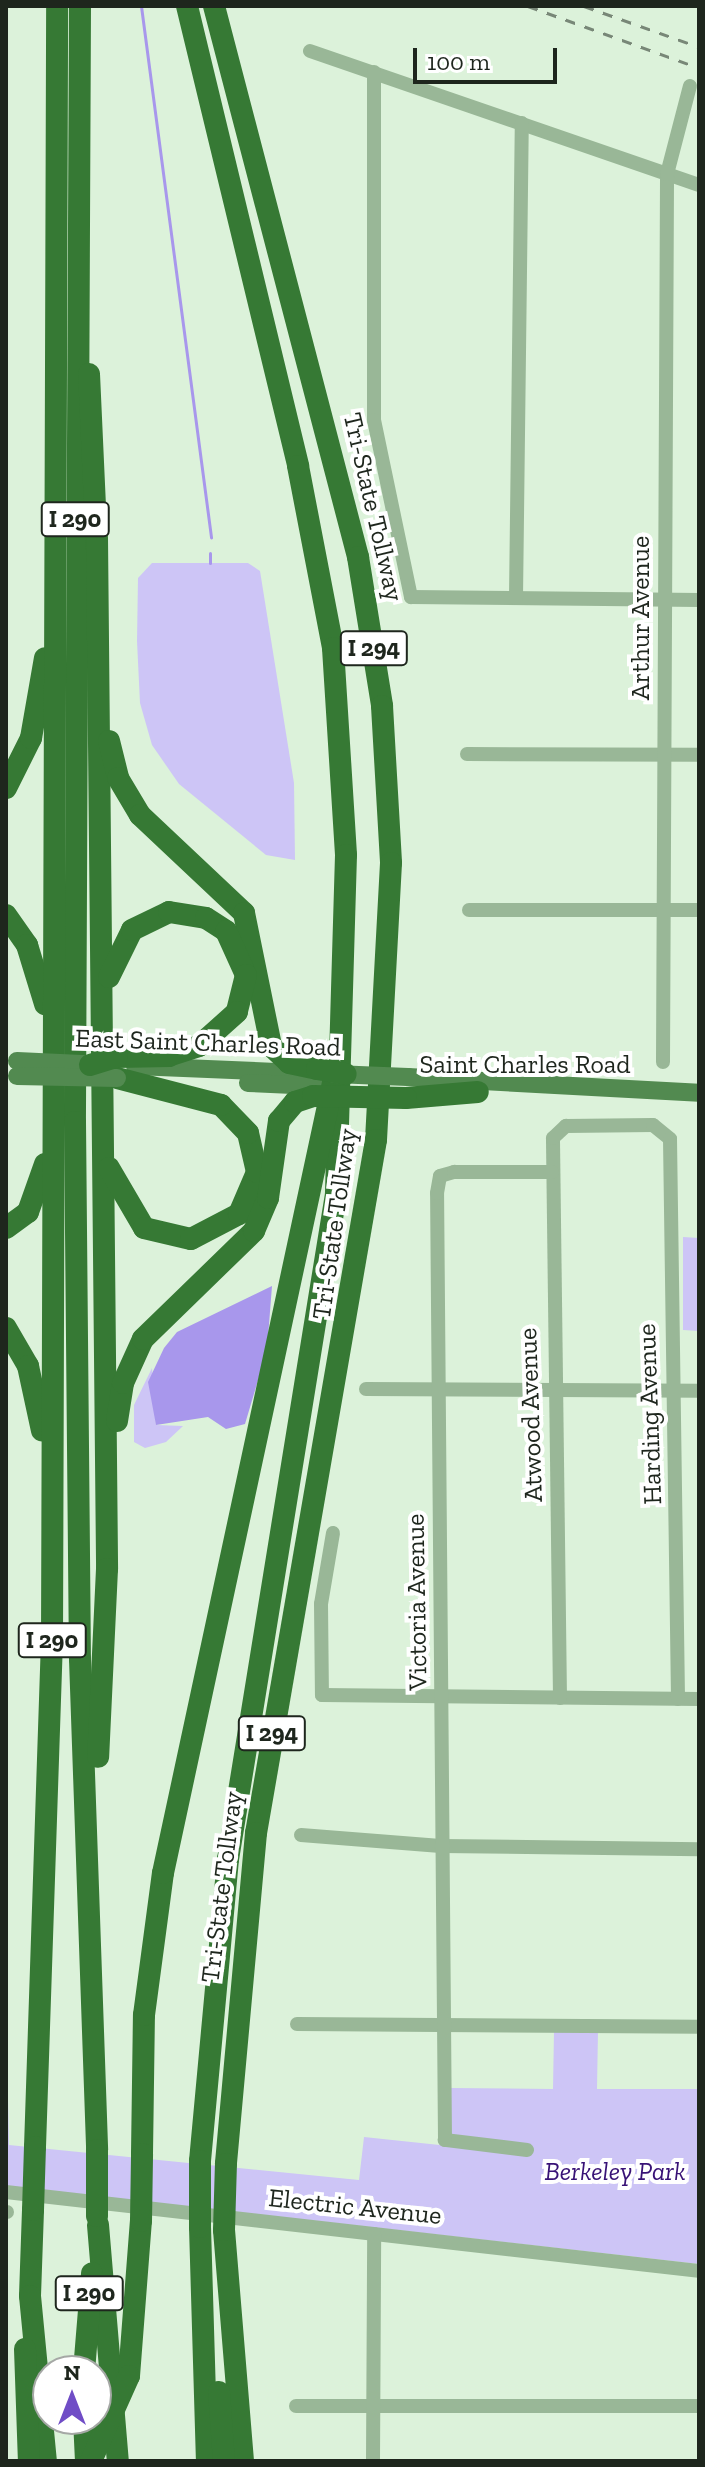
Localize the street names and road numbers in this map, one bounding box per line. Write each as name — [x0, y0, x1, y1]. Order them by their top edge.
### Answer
street label: Tri-State Tollway — [336, 409, 410, 605]
road number: I 290 — [39, 499, 111, 539]
street label: Arthur Avenue — [625, 535, 657, 701]
road number: I 294 — [338, 628, 410, 668]
street label: East Saint Charles Road — [75, 1023, 341, 1063]
street label: Saint Charles Road — [419, 1049, 631, 1081]
street label: Tri-State Tollway — [306, 1126, 364, 1322]
street label: Harding Avenue — [631, 1323, 669, 1505]
street label: Atwood Avenue — [512, 1327, 550, 1503]
street label: Victoria Avenue — [400, 1513, 434, 1691]
road number: I 290 — [16, 1620, 88, 1660]
road number: I 294 — [236, 1713, 308, 1753]
street label: Tri-State Tollway — [195, 1789, 249, 1985]
street label: Electric Avenue — [267, 2182, 443, 2232]
road number: I 290 — [53, 2273, 125, 2313]

